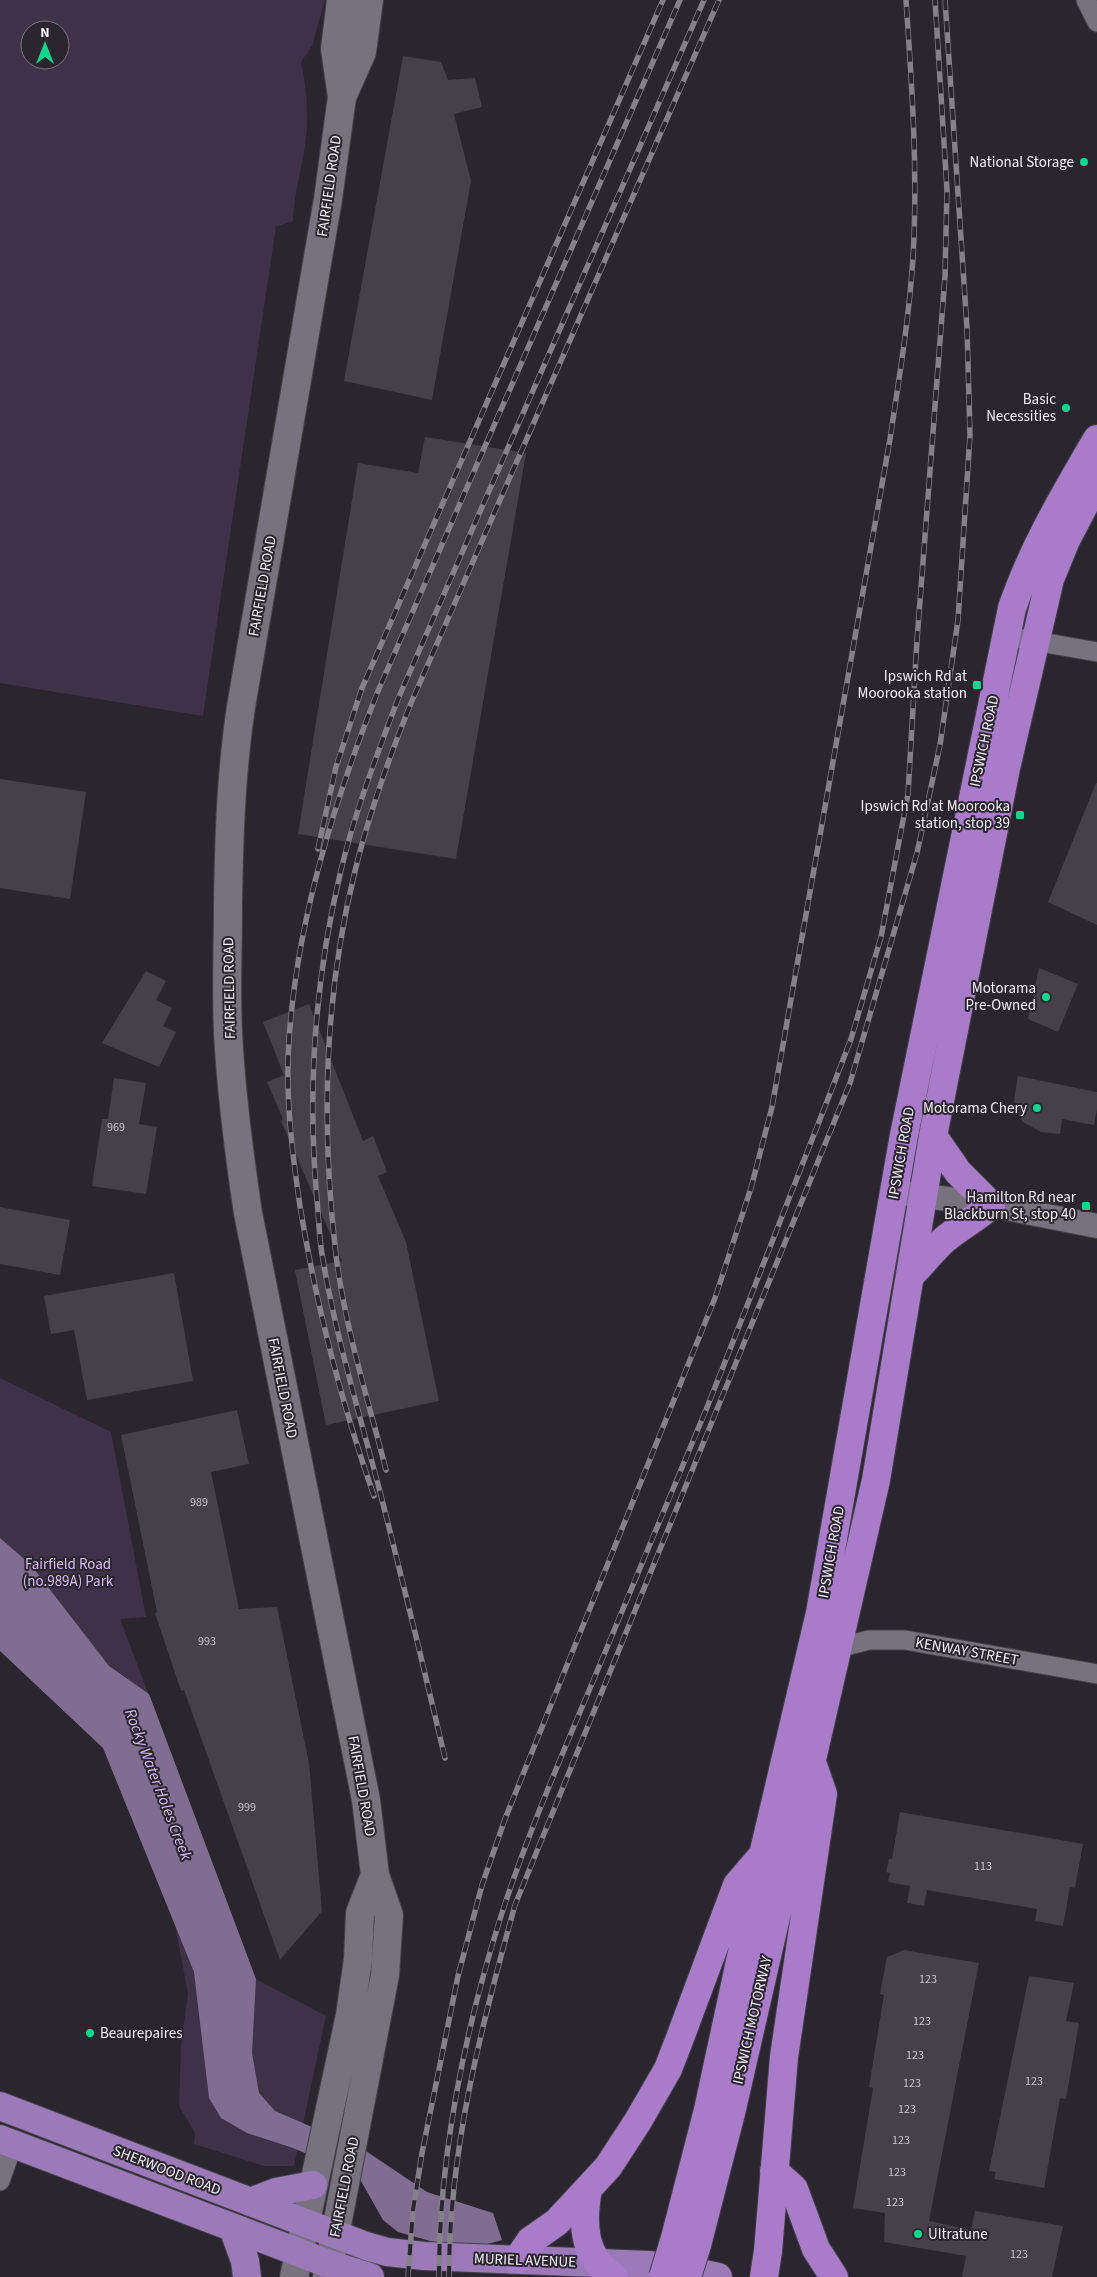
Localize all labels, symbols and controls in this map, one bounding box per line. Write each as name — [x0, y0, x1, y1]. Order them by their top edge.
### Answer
north arrow — [20, 20, 70, 70]
text: N — [40, 23, 50, 43]
street label: FAIRFIELD ROAD — [312, 134, 347, 238]
place label: National Storage — [970, 152, 1074, 173]
marker: National Storage — [1078, 156, 1090, 168]
place label: Basic Necessities — [986, 389, 1056, 427]
marker: Basic Necessities — [1060, 402, 1072, 414]
street label: FAIRFIELD ROAD — [243, 534, 282, 638]
place label: Ipswich Rd at Moorooka station — [857, 666, 967, 704]
marker: Ipswich Rd at Moorooka station — [971, 679, 983, 691]
street label: IPSWICH ROAD — [965, 693, 1004, 789]
place label: Ipswich Rd at Moorooka station, stop 39 — [861, 796, 1010, 834]
marker: Ipswich Rd at Moorooka station, stop 39 — [1014, 809, 1026, 821]
street label: FAIRFIELD ROAD — [218, 937, 241, 1039]
place label: Motorama Pre-Owned — [965, 978, 1036, 1016]
marker: Motorama Pre-Owned — [1040, 991, 1052, 1003]
place label: Motorama Chery — [923, 1098, 1027, 1119]
marker: Motorama Chery — [1031, 1102, 1043, 1114]
street label: IPSWICH ROAD — [883, 1105, 920, 1201]
house number: 969 — [107, 1119, 125, 1136]
place label: Hamilton Rd near Blackburn St, stop 40 — [944, 1187, 1077, 1225]
marker: Hamilton Rd near Blackburn St, stop 40 — [1080, 1200, 1092, 1212]
street label: FAIRFIELD ROAD — [262, 1336, 303, 1440]
house number: 989 — [190, 1494, 208, 1511]
street label: IPSWICH ROAD — [813, 1504, 850, 1600]
park label: Fairfield Road (no.989A) Park — [23, 1554, 114, 1592]
street label: KENWAY STREET — [914, 1632, 1020, 1671]
house number: 993 — [198, 1633, 216, 1650]
water label: Rocky Water Holes Creek — [119, 1706, 197, 1864]
street label: FAIRFIELD ROAD — [342, 1734, 381, 1838]
house number: 999 — [238, 1799, 256, 1816]
house number: 113 — [974, 1858, 992, 1875]
street label: IPSWICH MOTORWAY — [728, 1953, 778, 2086]
house number: 123 — [919, 1971, 937, 1988]
house number: 123 — [913, 2013, 931, 2030]
place label: Beaurepaires — [100, 2023, 182, 2044]
marker: Beaurepaires — [84, 2027, 96, 2039]
house number: 123 — [906, 2047, 924, 2064]
house number: 123 — [1025, 2073, 1043, 2090]
house number: 123 — [903, 2075, 921, 2092]
house number: 123 — [898, 2101, 916, 2118]
house number: 123 — [892, 2132, 910, 2149]
street label: FAIRFIELD ROAD — [324, 2135, 365, 2239]
street label: SHERWOOD ROAD — [110, 2140, 224, 2201]
house number: 123 — [888, 2164, 906, 2181]
house number: 123 — [886, 2194, 904, 2211]
place label: Ultratune — [928, 2224, 988, 2245]
marker: Ultratune — [912, 2228, 924, 2240]
house number: 123 — [1010, 2246, 1028, 2263]
street label: MURIEL AVENUE — [474, 2248, 576, 2273]

